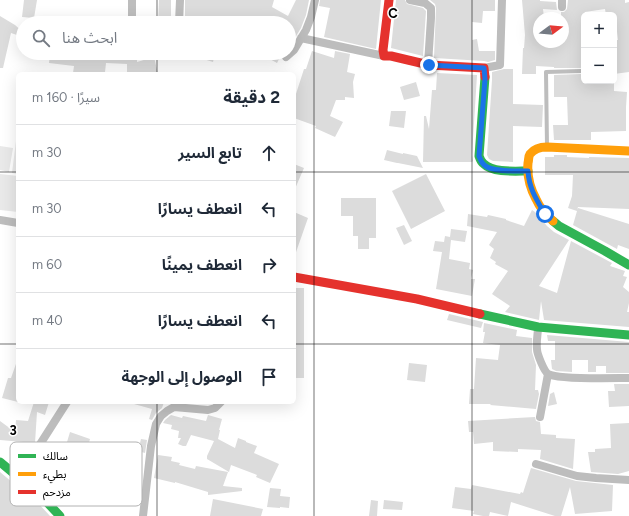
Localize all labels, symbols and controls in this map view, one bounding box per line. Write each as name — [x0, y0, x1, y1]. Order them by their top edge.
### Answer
text: C — [388, 6, 398, 21]
north arrow — [533, 12, 569, 48]
map controls — [581, 12, 617, 84]
button: + — [581, 12, 617, 48]
search box — [16, 16, 296, 60]
icon: search — [30, 27, 52, 49]
text: ابحث هنا — [62, 29, 117, 47]
button: − — [581, 48, 617, 84]
route end — [420, 56, 438, 74]
text: 2 دقيقة — [223, 87, 280, 107]
text: سيرًا · 160 m — [32, 90, 100, 105]
icon: ahead — [258, 142, 280, 164]
text: تابع السير — [178, 144, 242, 162]
text: 30 m — [32, 145, 62, 160]
icon: left — [258, 198, 280, 220]
text: انعطف يسارًا — [158, 200, 242, 218]
text: 30 m — [32, 201, 62, 216]
route start — [536, 205, 554, 223]
icon: right — [258, 254, 280, 276]
text: انعطف يمينًا — [162, 256, 242, 274]
text: 60 m — [32, 257, 62, 272]
icon: left — [258, 310, 280, 332]
text: انعطف يسارًا — [158, 312, 242, 330]
text: 40 m — [32, 313, 63, 328]
icon: arrive — [258, 366, 280, 388]
text: الوصول إلى الوجهة — [122, 368, 242, 386]
text: 3 — [9, 423, 17, 438]
legend — [10, 442, 142, 506]
text: سالك — [43, 450, 68, 463]
text: بطيء — [43, 468, 66, 484]
text: مزدحم — [43, 486, 71, 501]

